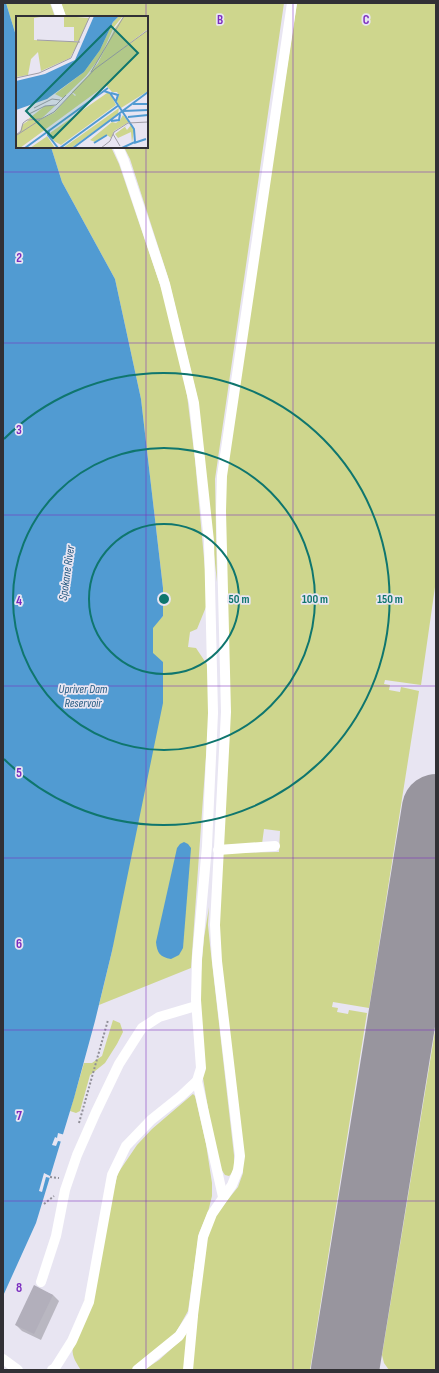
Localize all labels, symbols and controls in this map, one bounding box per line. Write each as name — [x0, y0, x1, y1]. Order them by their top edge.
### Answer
text: B — [217, 12, 223, 28]
text: C — [363, 12, 370, 28]
inset map — [16, 16, 148, 148]
text: 2 — [16, 250, 22, 266]
text: 3 — [16, 422, 22, 438]
water label: Spokane River — [56, 544, 78, 602]
centre of rings — [157, 592, 171, 606]
text: 50 m — [229, 592, 249, 607]
text: 100 m — [302, 592, 328, 607]
text: 150 m — [377, 592, 403, 607]
text: 4 — [16, 593, 22, 609]
water label: Upriver Dam Reservoir — [59, 682, 108, 711]
text: 5 — [16, 765, 22, 781]
text: 6 — [16, 936, 22, 952]
text: 7 — [16, 1108, 22, 1124]
text: 8 — [16, 1280, 22, 1296]

